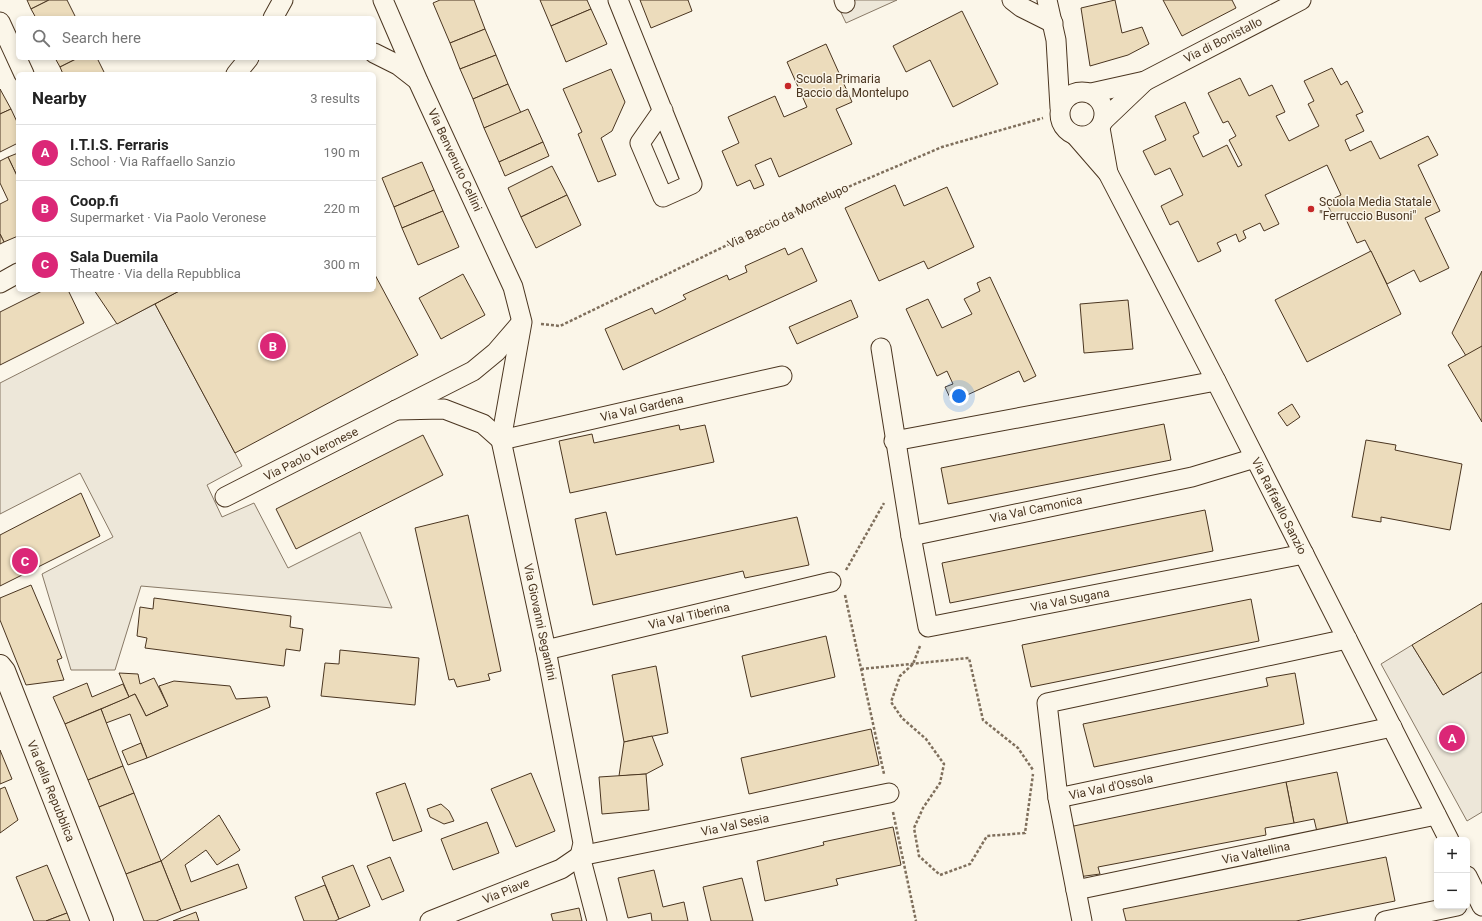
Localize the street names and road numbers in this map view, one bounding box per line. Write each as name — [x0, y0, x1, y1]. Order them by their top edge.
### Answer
street label: Via di Bonistallo — [1182, 14, 1265, 66]
street label: Via Benvenuto Cellini — [425, 106, 485, 214]
street label: Via Baccio da Montelupo — [725, 180, 851, 251]
street label: Via Val Gardena — [599, 392, 685, 424]
street label: Via Paolo Veronese — [262, 424, 360, 484]
street label: Via Raffaello Sanzio — [1249, 455, 1310, 557]
street label: Via Val Camonica — [989, 492, 1083, 526]
street label: Via Giovanni Segantini — [521, 562, 559, 682]
street label: Via Val Sugana — [1029, 585, 1111, 615]
street label: Via Val Tiberina — [647, 600, 731, 632]
street label: Via della Repubblica — [24, 738, 78, 844]
street label: Via Val d'Ossola — [1068, 771, 1154, 803]
street label: Via Val Sesia — [700, 811, 770, 839]
street label: Via Valtellina — [1221, 839, 1291, 867]
street label: Via Piave — [481, 875, 531, 907]

